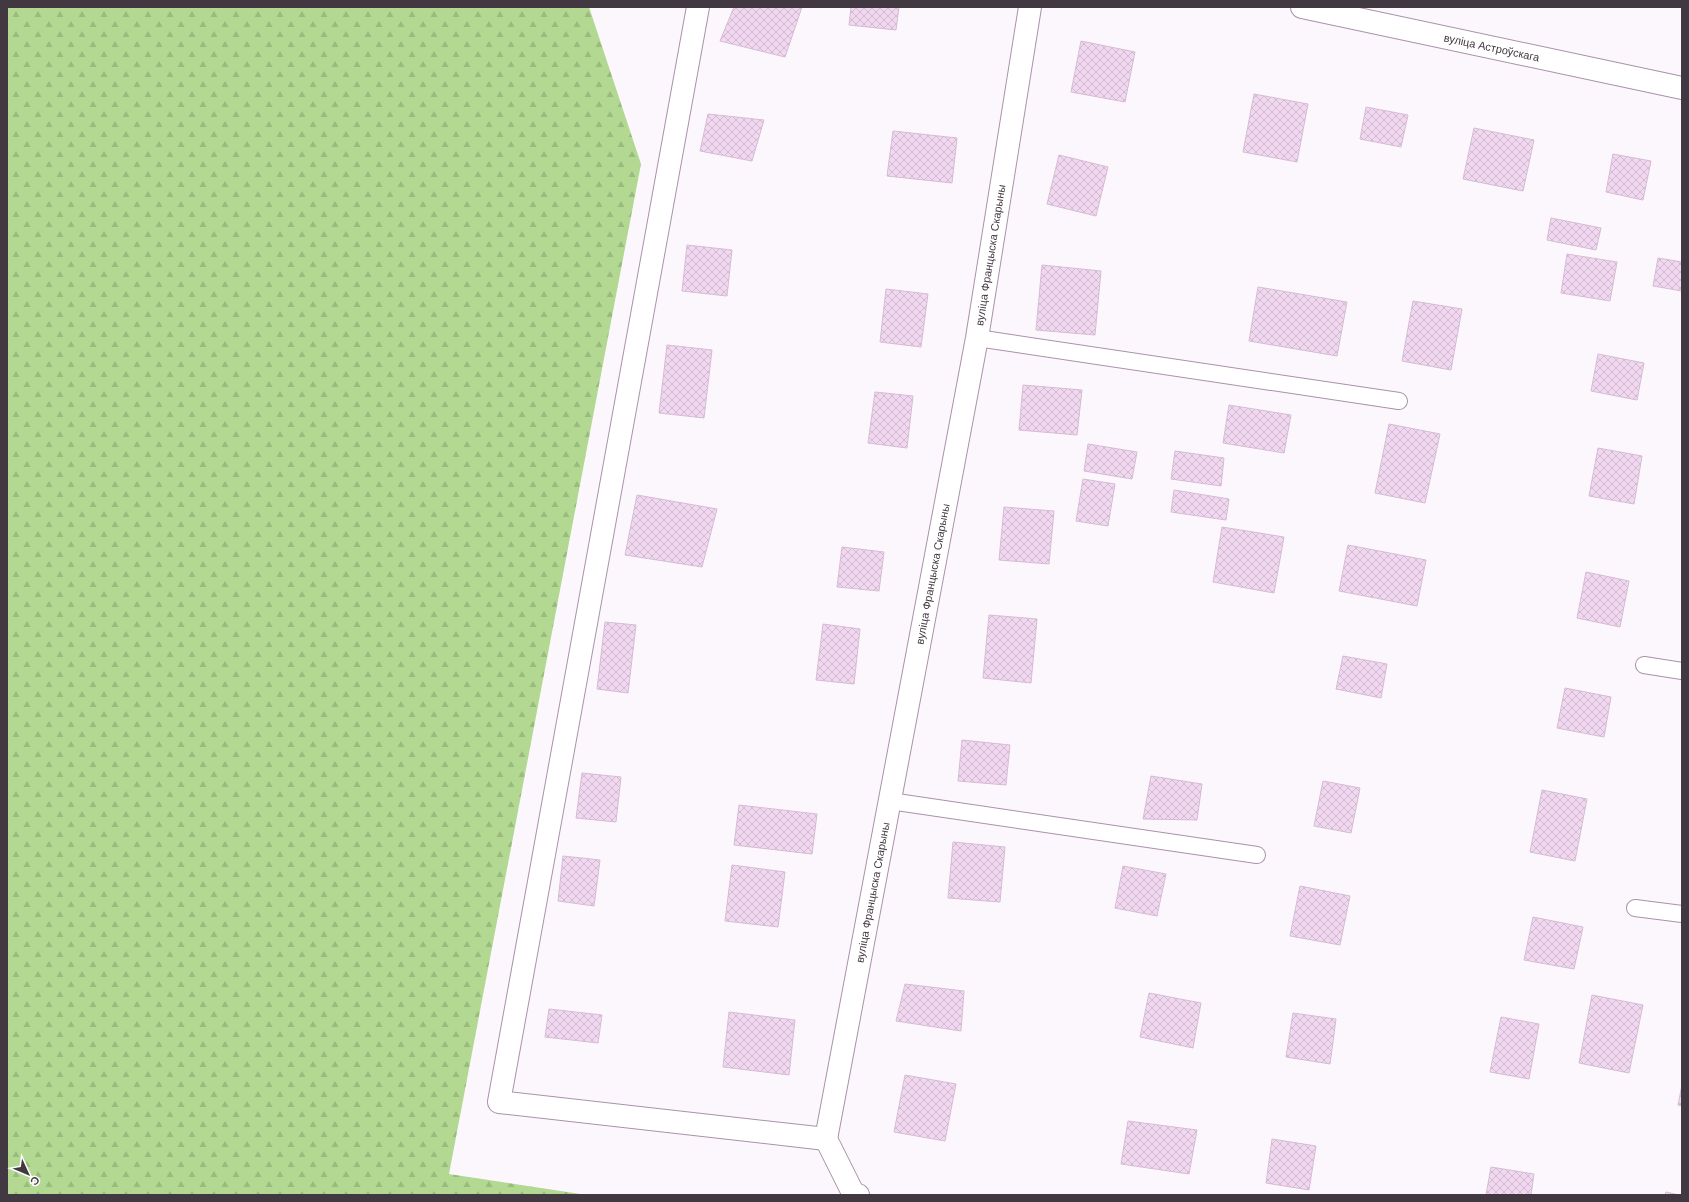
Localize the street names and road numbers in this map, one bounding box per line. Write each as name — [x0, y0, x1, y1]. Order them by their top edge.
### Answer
street label: вуліца Астроўскага — [1443, 30, 1542, 65]
street label: вуліца Францыска Скарыны — [972, 183, 1008, 327]
street label: вуліца Францыска Скарыны — [912, 502, 953, 645]
street label: вуліца Францыска Скарыны — [852, 821, 893, 964]

